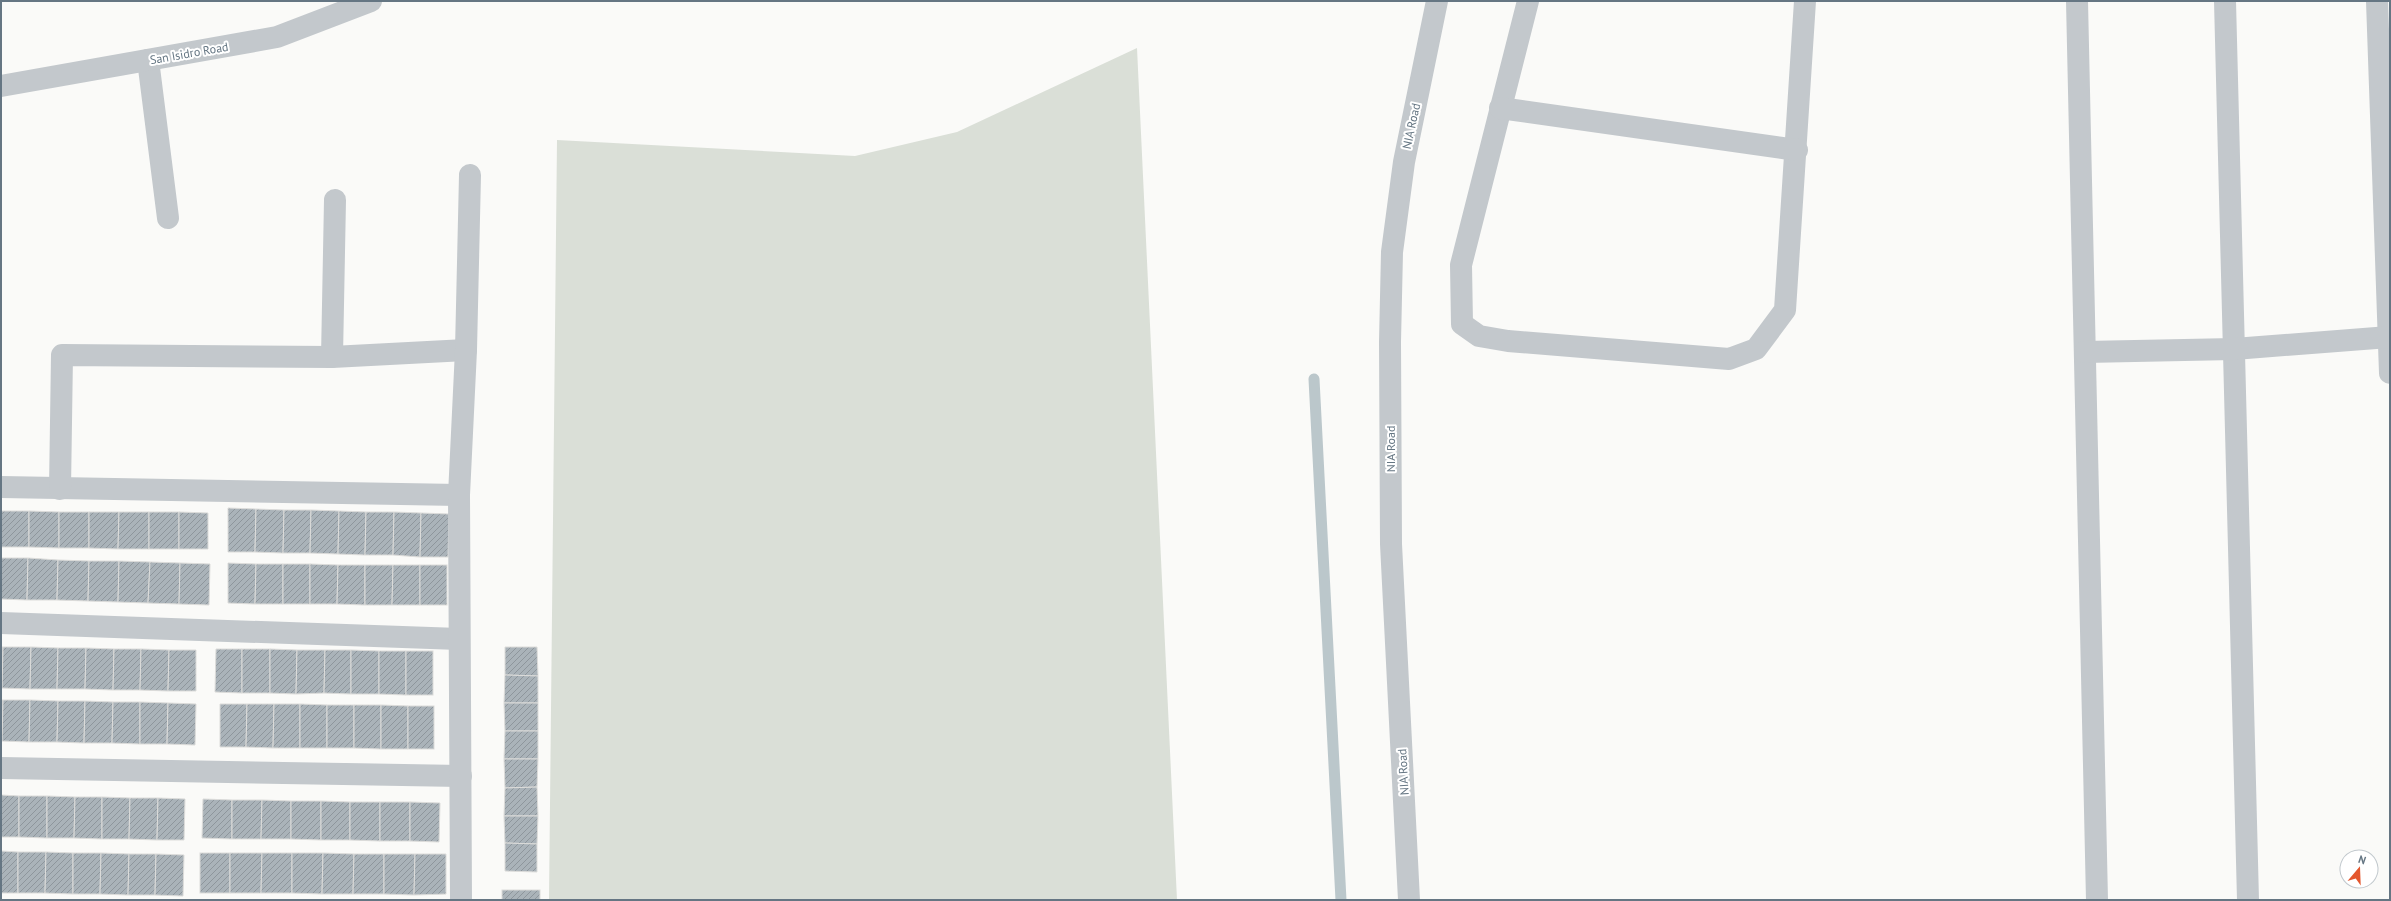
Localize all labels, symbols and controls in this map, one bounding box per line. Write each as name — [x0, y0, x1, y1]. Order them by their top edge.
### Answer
street label: San Isidro Road — [149, 39, 229, 67]
street label: NIA Road — [1399, 102, 1423, 150]
street label: NIA Road — [1383, 426, 1398, 472]
street label: NIA Road — [1394, 748, 1412, 796]
north arrow — [2339, 849, 2379, 889]
text: N — [2357, 852, 2368, 867]

